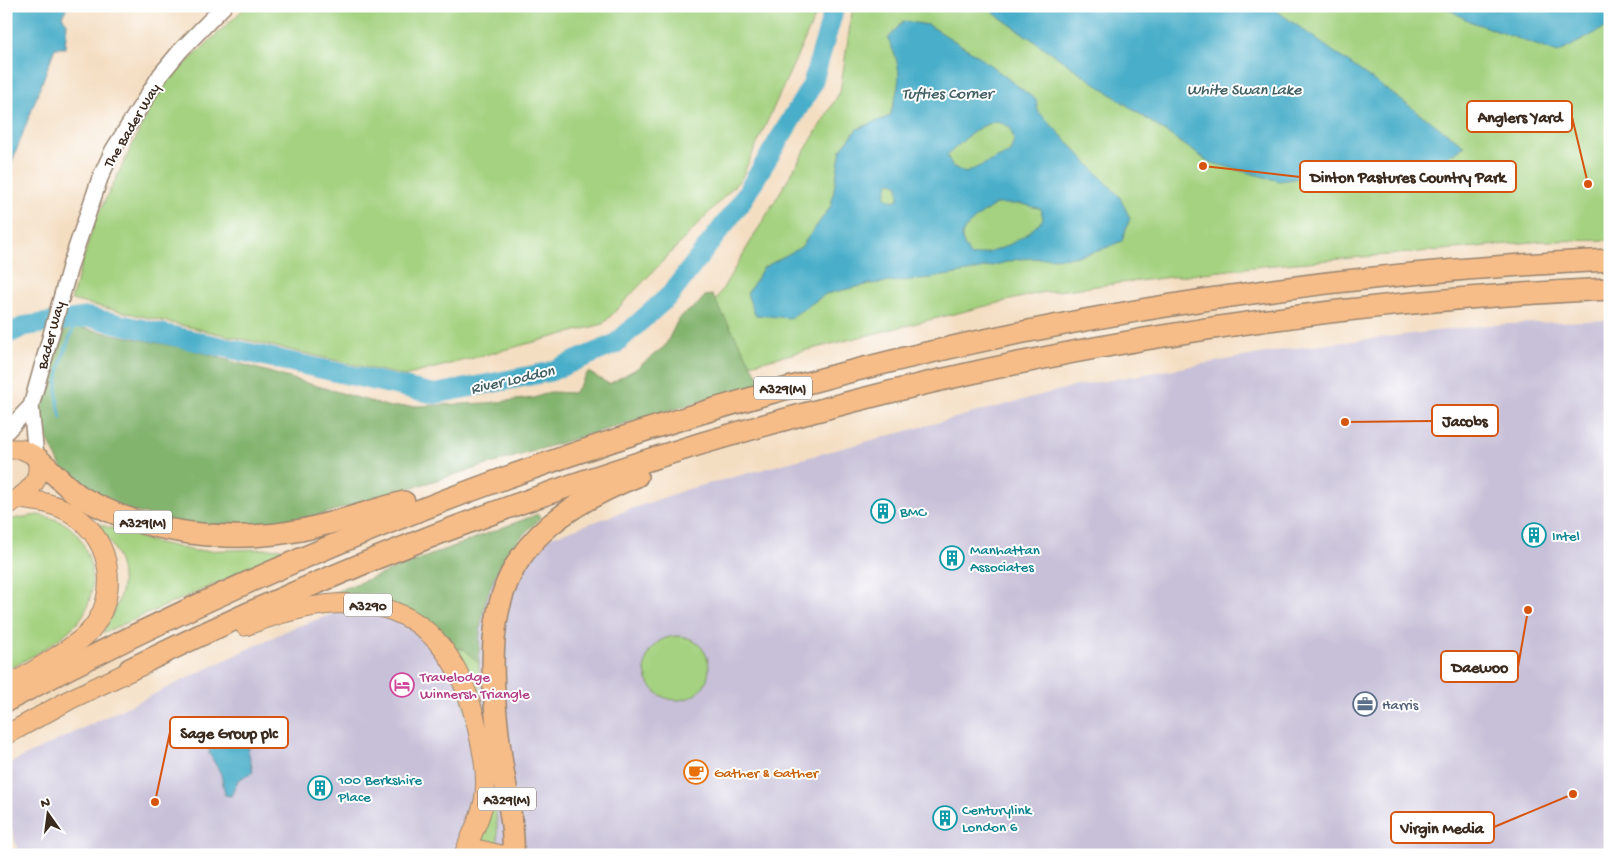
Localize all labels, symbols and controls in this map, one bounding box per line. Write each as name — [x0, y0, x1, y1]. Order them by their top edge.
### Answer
street label: The Bader Way — [100, 80, 165, 172]
water label: White Swan Lake — [1187, 82, 1302, 101]
water label: Tufties Corner — [902, 86, 996, 105]
callout: Anglers Yard — [1467, 101, 1572, 132]
text: Anglers Yard — [1477, 110, 1564, 129]
callout: Dinton Pastures Country Park — [1300, 161, 1516, 192]
text: Dinton Pastures Country Park — [1308, 170, 1508, 189]
street label: Bader Way — [34, 299, 70, 373]
water label: River Loddon — [469, 362, 557, 400]
road number: A329(M) — [754, 376, 812, 399]
callout: Jacobs — [1432, 405, 1498, 436]
text: Jacobs — [1441, 414, 1489, 433]
building icon: BMC — [870, 498, 896, 524]
place label: BMC — [899, 504, 927, 522]
road number: A329(M) — [114, 511, 172, 534]
building icon: Intel — [1521, 522, 1547, 548]
place label: Intel — [1552, 528, 1580, 546]
place label: Manhattan Associates — [970, 542, 1040, 577]
building icon: Manhattan Associates — [939, 545, 965, 571]
road number: A3290 — [344, 594, 392, 616]
callout: Daewoo — [1441, 651, 1518, 682]
text: Daewoo — [1450, 660, 1509, 679]
place label: Travelodge Winnersh Triangle — [419, 669, 530, 704]
hotel icon: Travelodge Winnersh Triangle — [389, 672, 415, 698]
office icon: Harris — [1352, 691, 1378, 717]
place label: Harris — [1382, 697, 1419, 715]
callout: Sage Group plc — [170, 717, 288, 748]
text: Sage Group plc — [180, 726, 279, 745]
cafe icon: Gather & Gather — [683, 759, 709, 785]
place label: Gather & Gather — [714, 765, 820, 783]
place label: 100 Berkshire Place — [337, 772, 422, 807]
building icon: 100 Berkshire Place — [307, 775, 333, 801]
north arrow — [22, 788, 72, 838]
road number: A329(M) — [478, 788, 536, 811]
text: N — [39, 794, 52, 813]
place label: Centurylink London 6 — [962, 802, 1033, 837]
building icon: Centurylink London 6 — [932, 805, 958, 831]
callout: Virgin Media — [1391, 812, 1494, 843]
text: Virgin Media — [1399, 821, 1485, 840]

